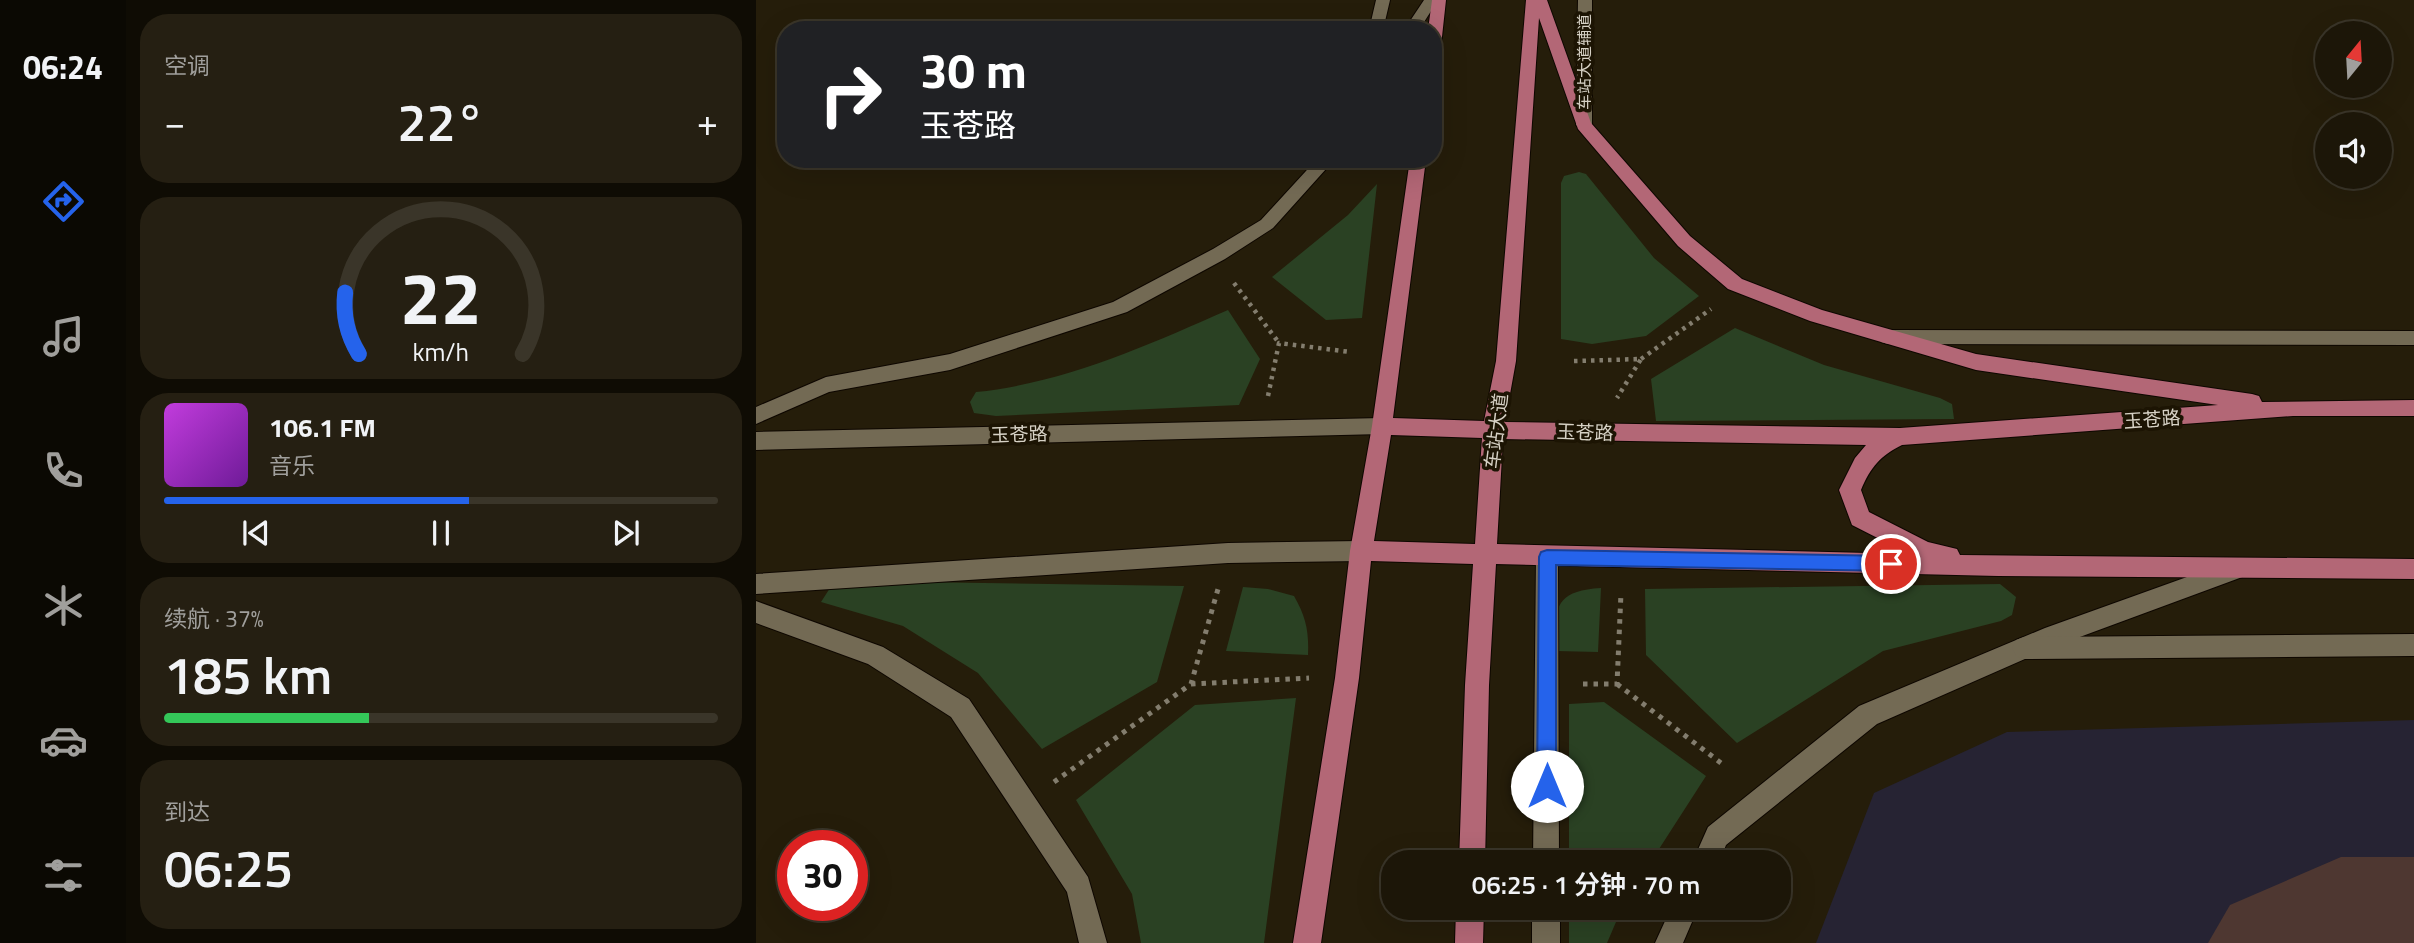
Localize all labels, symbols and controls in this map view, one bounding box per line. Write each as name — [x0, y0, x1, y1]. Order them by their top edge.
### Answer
street label: 车站大道辅道 — [1572, 14, 1596, 110]
north arrow — [2315, 21, 2392, 98]
map controls — [2315, 21, 2392, 189]
text: 30 m — [920, 32, 1027, 107]
text: 06:24 — [23, 43, 103, 91]
text: 空调 — [164, 48, 210, 83]
icon: right — [805, 49, 896, 140]
text: 22° — [397, 82, 485, 161]
text: − — [164, 93, 185, 151]
text: + — [697, 93, 718, 151]
text: 玉苍路 — [920, 101, 1016, 149]
button: sound — [2315, 112, 2392, 189]
icon: directions — [39, 177, 88, 226]
text: 22 — [400, 243, 482, 353]
icon: music — [39, 312, 88, 361]
text: km/h — [413, 333, 469, 371]
street label: 车站大道 — [1476, 391, 1515, 470]
street label: 玉苍路 — [2123, 402, 2181, 435]
text: 106.1 FM — [269, 408, 376, 447]
street label: 玉苍路 — [1556, 416, 1614, 447]
street label: 玉苍路 — [990, 418, 1048, 449]
icon: phone — [39, 446, 88, 495]
text: 音乐 — [269, 448, 315, 483]
icon: previous — [237, 514, 275, 552]
icon: pause — [422, 514, 460, 552]
icon: next — [607, 514, 645, 552]
pin — [1861, 534, 1921, 594]
icon: arrive — [1872, 545, 1910, 583]
icon: climate — [39, 581, 88, 630]
text: 续航 · 37% — [164, 601, 264, 636]
text: 185 km — [164, 635, 332, 714]
icon: car — [39, 716, 88, 765]
position arrow — [1510, 749, 1584, 823]
text: 到达 — [164, 794, 210, 829]
text: 06:25 — [164, 828, 293, 907]
speed limit sign: 30 — [777, 830, 868, 921]
icon: filters — [39, 851, 88, 900]
text: 06:25 · 1 分钟 · 70 m — [1472, 865, 1700, 904]

